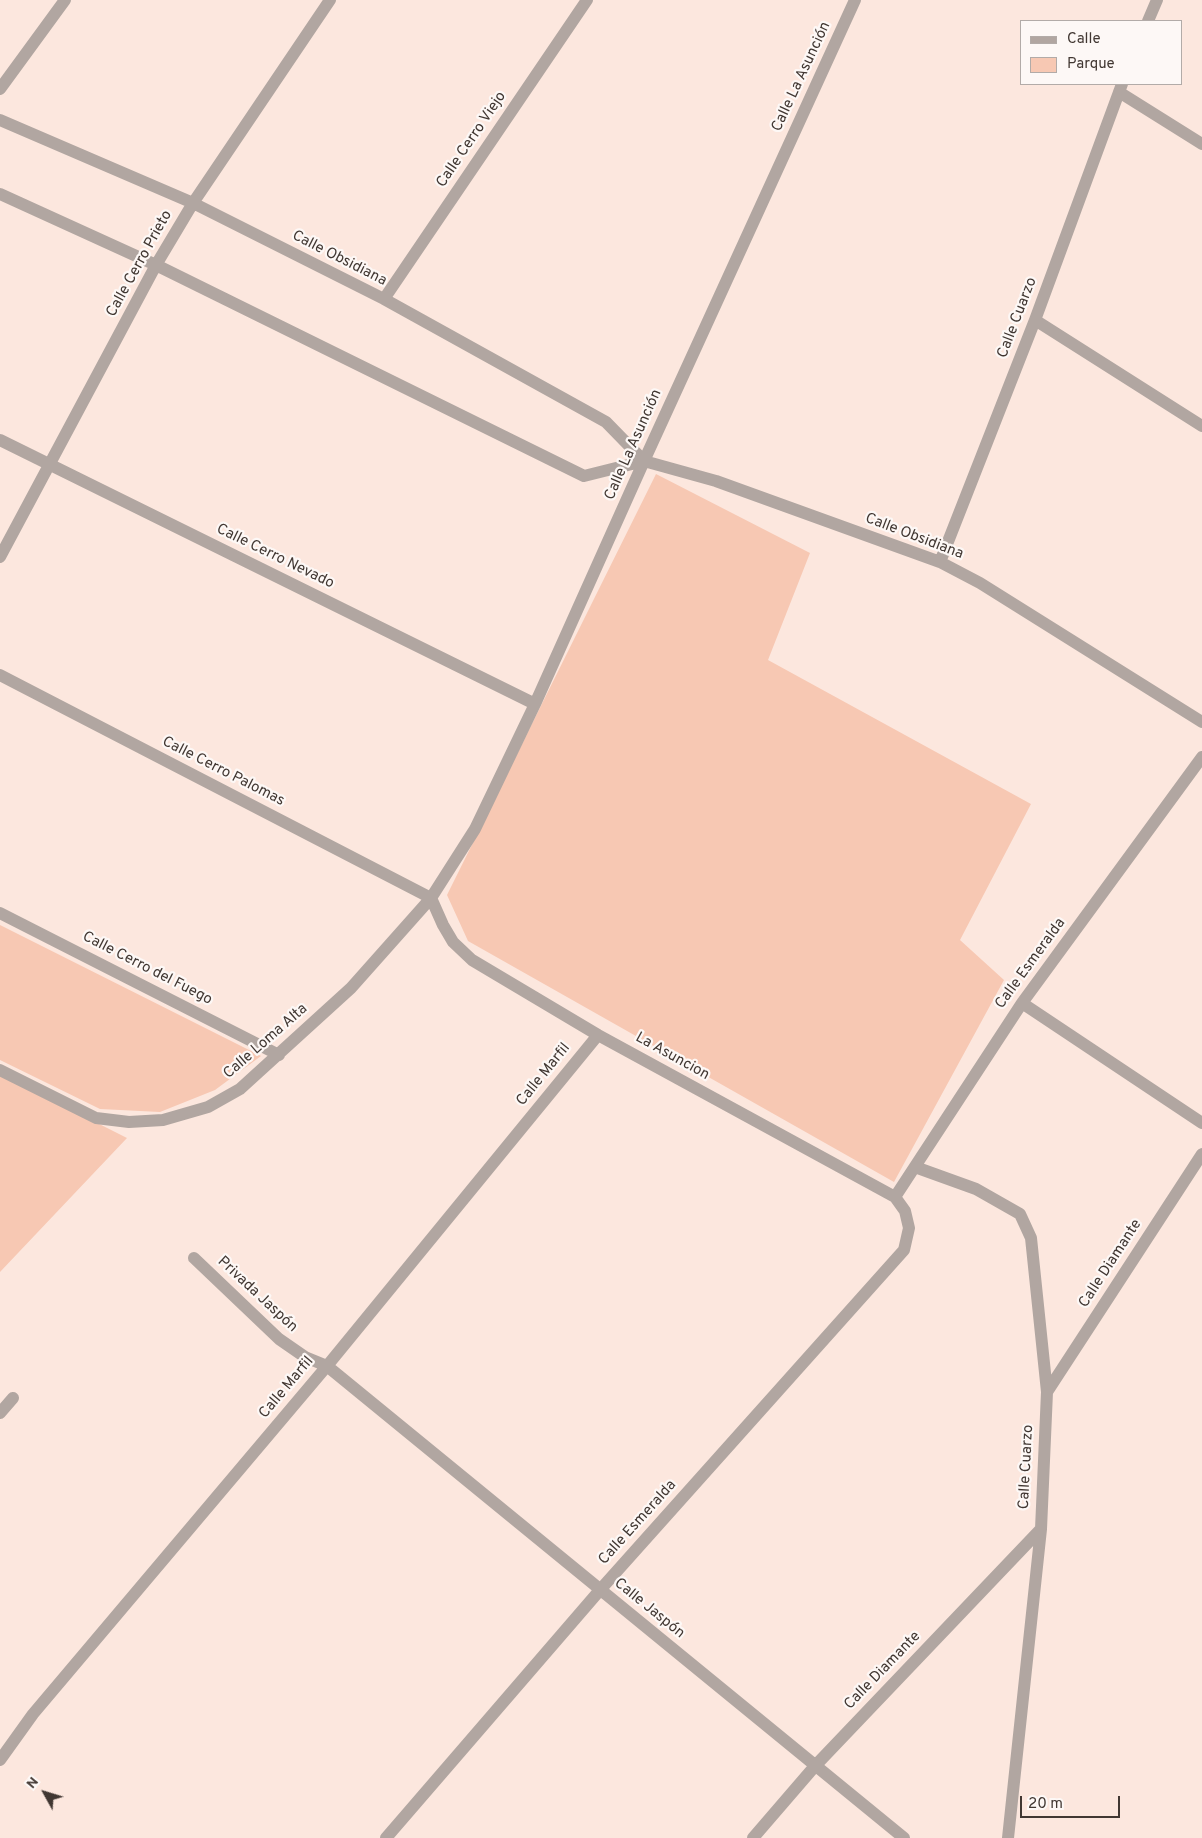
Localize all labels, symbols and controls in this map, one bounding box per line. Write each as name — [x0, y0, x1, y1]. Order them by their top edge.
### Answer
street label: Calle La Asunción — [769, 19, 835, 135]
legend — [1020, 20, 1182, 85]
text: Calle — [1067, 30, 1101, 49]
text: Parque — [1067, 55, 1115, 74]
street label: Calle Cerro Viejo — [433, 89, 511, 191]
street label: Calle Cerro Prieto — [103, 208, 177, 320]
street label: Calle Obsidiana — [289, 227, 389, 291]
street label: Calle Cuarzo — [994, 275, 1042, 361]
street label: Calle La Asunción — [602, 387, 666, 503]
street label: Calle Obsidiana — [862, 510, 966, 564]
street label: Calle Cerro Nevado — [213, 521, 337, 593]
street label: Calle Cerro Palomas — [159, 733, 287, 811]
street label: Calle Esmeralda — [992, 915, 1070, 1013]
street label: Calle Cerro del Fuego — [79, 928, 215, 1010]
street label: Calle Loma Alta — [220, 1001, 312, 1083]
street label: La Asuncion — [632, 1029, 712, 1085]
street label: Calle Marfil — [513, 1040, 575, 1110]
street label: Calle Diamante — [1076, 1216, 1146, 1312]
street label: Privada Jaspón — [213, 1253, 301, 1337]
street label: Calle Marfil — [256, 1353, 318, 1423]
street label: Calle Cuarzo — [1016, 1424, 1038, 1510]
street label: Calle Esmeralda — [595, 1477, 681, 1569]
street label: Calle Jaspón — [610, 1575, 688, 1643]
street label: Calle Diamante — [841, 1628, 925, 1714]
north arrow — [20, 1768, 70, 1818]
text: N — [23, 1774, 43, 1793]
scale bar — [1022, 1786, 1122, 1818]
text: 20 m — [1028, 1795, 1063, 1814]

